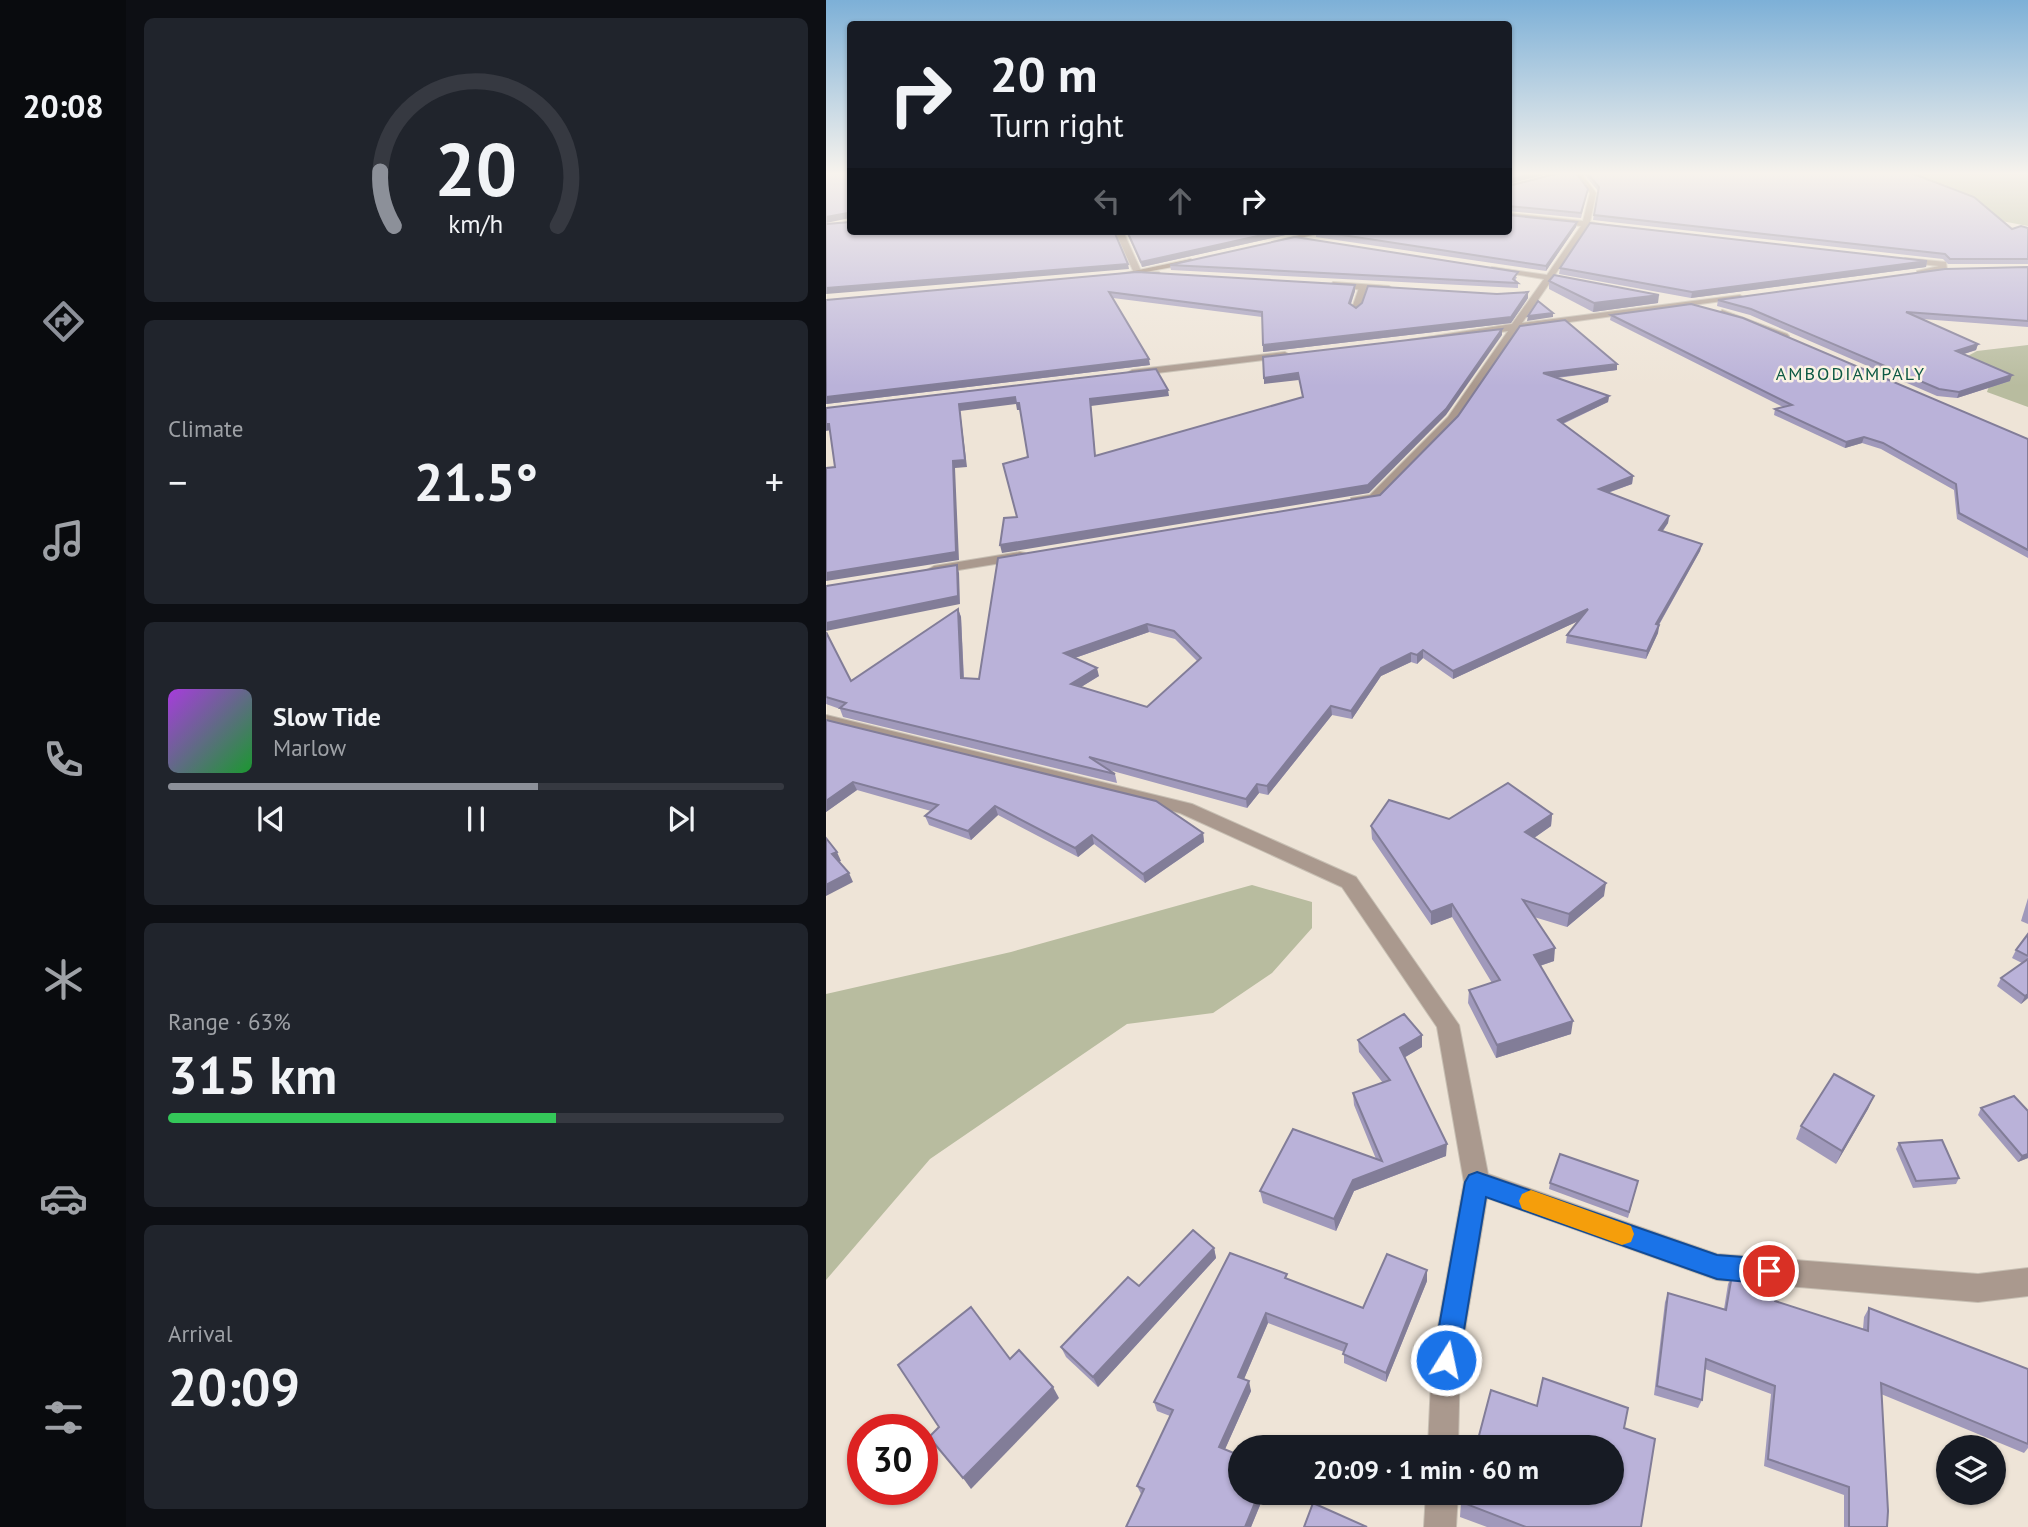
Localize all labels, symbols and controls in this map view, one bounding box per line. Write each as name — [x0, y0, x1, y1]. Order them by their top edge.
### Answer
text: 20 m — [990, 42, 1097, 106]
icon: right — [875, 49, 966, 140]
text: 20:08 — [22, 85, 104, 127]
text: Turn right — [990, 104, 1124, 146]
text: 20 — [435, 122, 517, 216]
icon: left — [1088, 182, 1126, 220]
icon: ahead — [1161, 182, 1199, 220]
icon: right — [1234, 182, 1272, 220]
text: km/h — [449, 208, 503, 240]
icon: directions — [39, 297, 88, 346]
district label: AMBODIAMPALY — [1776, 362, 1926, 385]
text: Climate — [168, 414, 243, 443]
text: 21.5° — [414, 448, 538, 515]
text: − — [168, 457, 187, 506]
text: + — [765, 457, 784, 506]
icon: music — [39, 516, 88, 565]
text: Slow Tide — [273, 700, 381, 733]
text: Marlow — [273, 733, 346, 762]
icon: phone — [39, 735, 88, 784]
icon: previous — [252, 800, 290, 838]
icon: pause — [457, 800, 495, 838]
icon: next — [662, 800, 700, 838]
icon: climate — [39, 955, 88, 1004]
text: Range · 63% — [168, 1007, 291, 1036]
text: 315 km — [168, 1041, 337, 1108]
icon: car — [39, 1174, 88, 1223]
pin — [1739, 1241, 1799, 1301]
icon: arrive — [1750, 1252, 1788, 1290]
text: Arrival — [168, 1319, 232, 1348]
position arrow — [1409, 1323, 1483, 1397]
text: 20:09 — [168, 1353, 300, 1420]
icon: filters — [39, 1393, 88, 1442]
speed limit sign: 30 — [847, 1414, 938, 1505]
map controls — [1936, 1435, 2006, 1505]
button: layers — [1936, 1435, 2006, 1505]
text: 20:09 · 1 min · 60 m — [1313, 1453, 1539, 1486]

